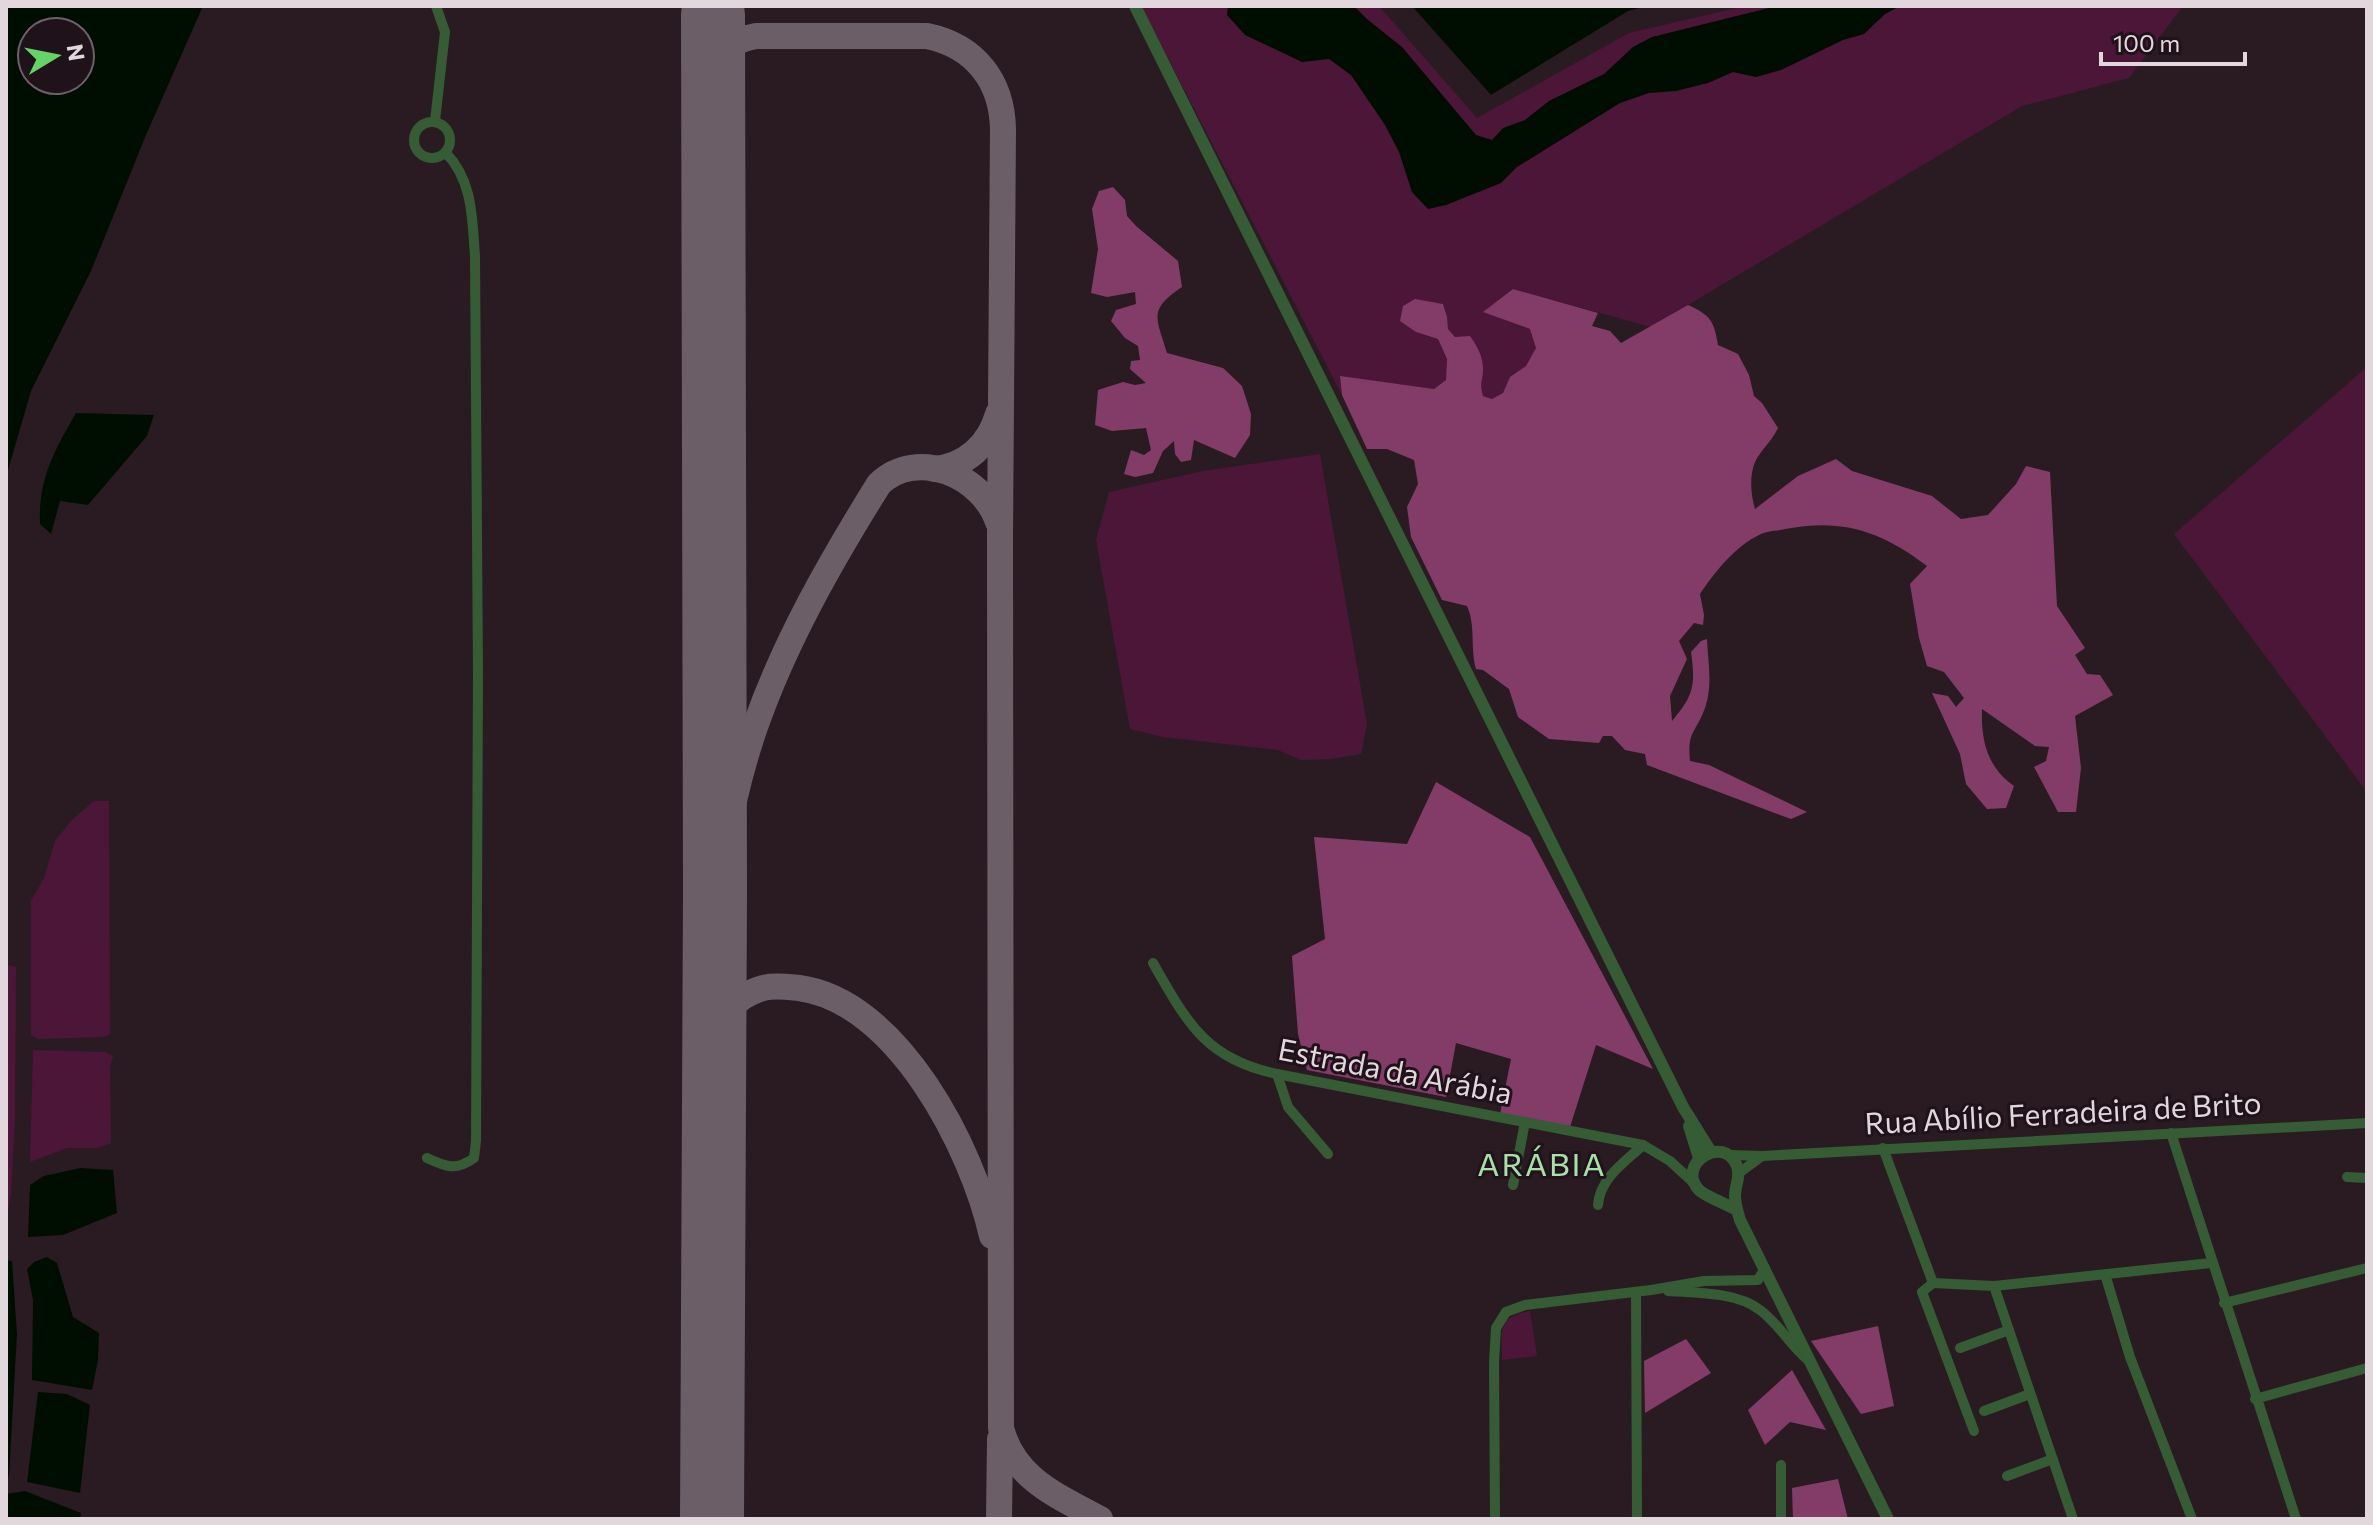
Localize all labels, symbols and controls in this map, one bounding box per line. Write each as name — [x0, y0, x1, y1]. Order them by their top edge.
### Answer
north arrow — [16, 16, 96, 96]
scale bar — [2101, 16, 2245, 66]
text: 100 m — [2113, 28, 2180, 57]
text: N — [61, 42, 91, 63]
street label: Estrada da Arábia — [1275, 1029, 1516, 1110]
street label: Rua Abílio Ferradeira de Brito — [1864, 1083, 2262, 1140]
district label: ARÁBIA — [1477, 1143, 1607, 1183]

